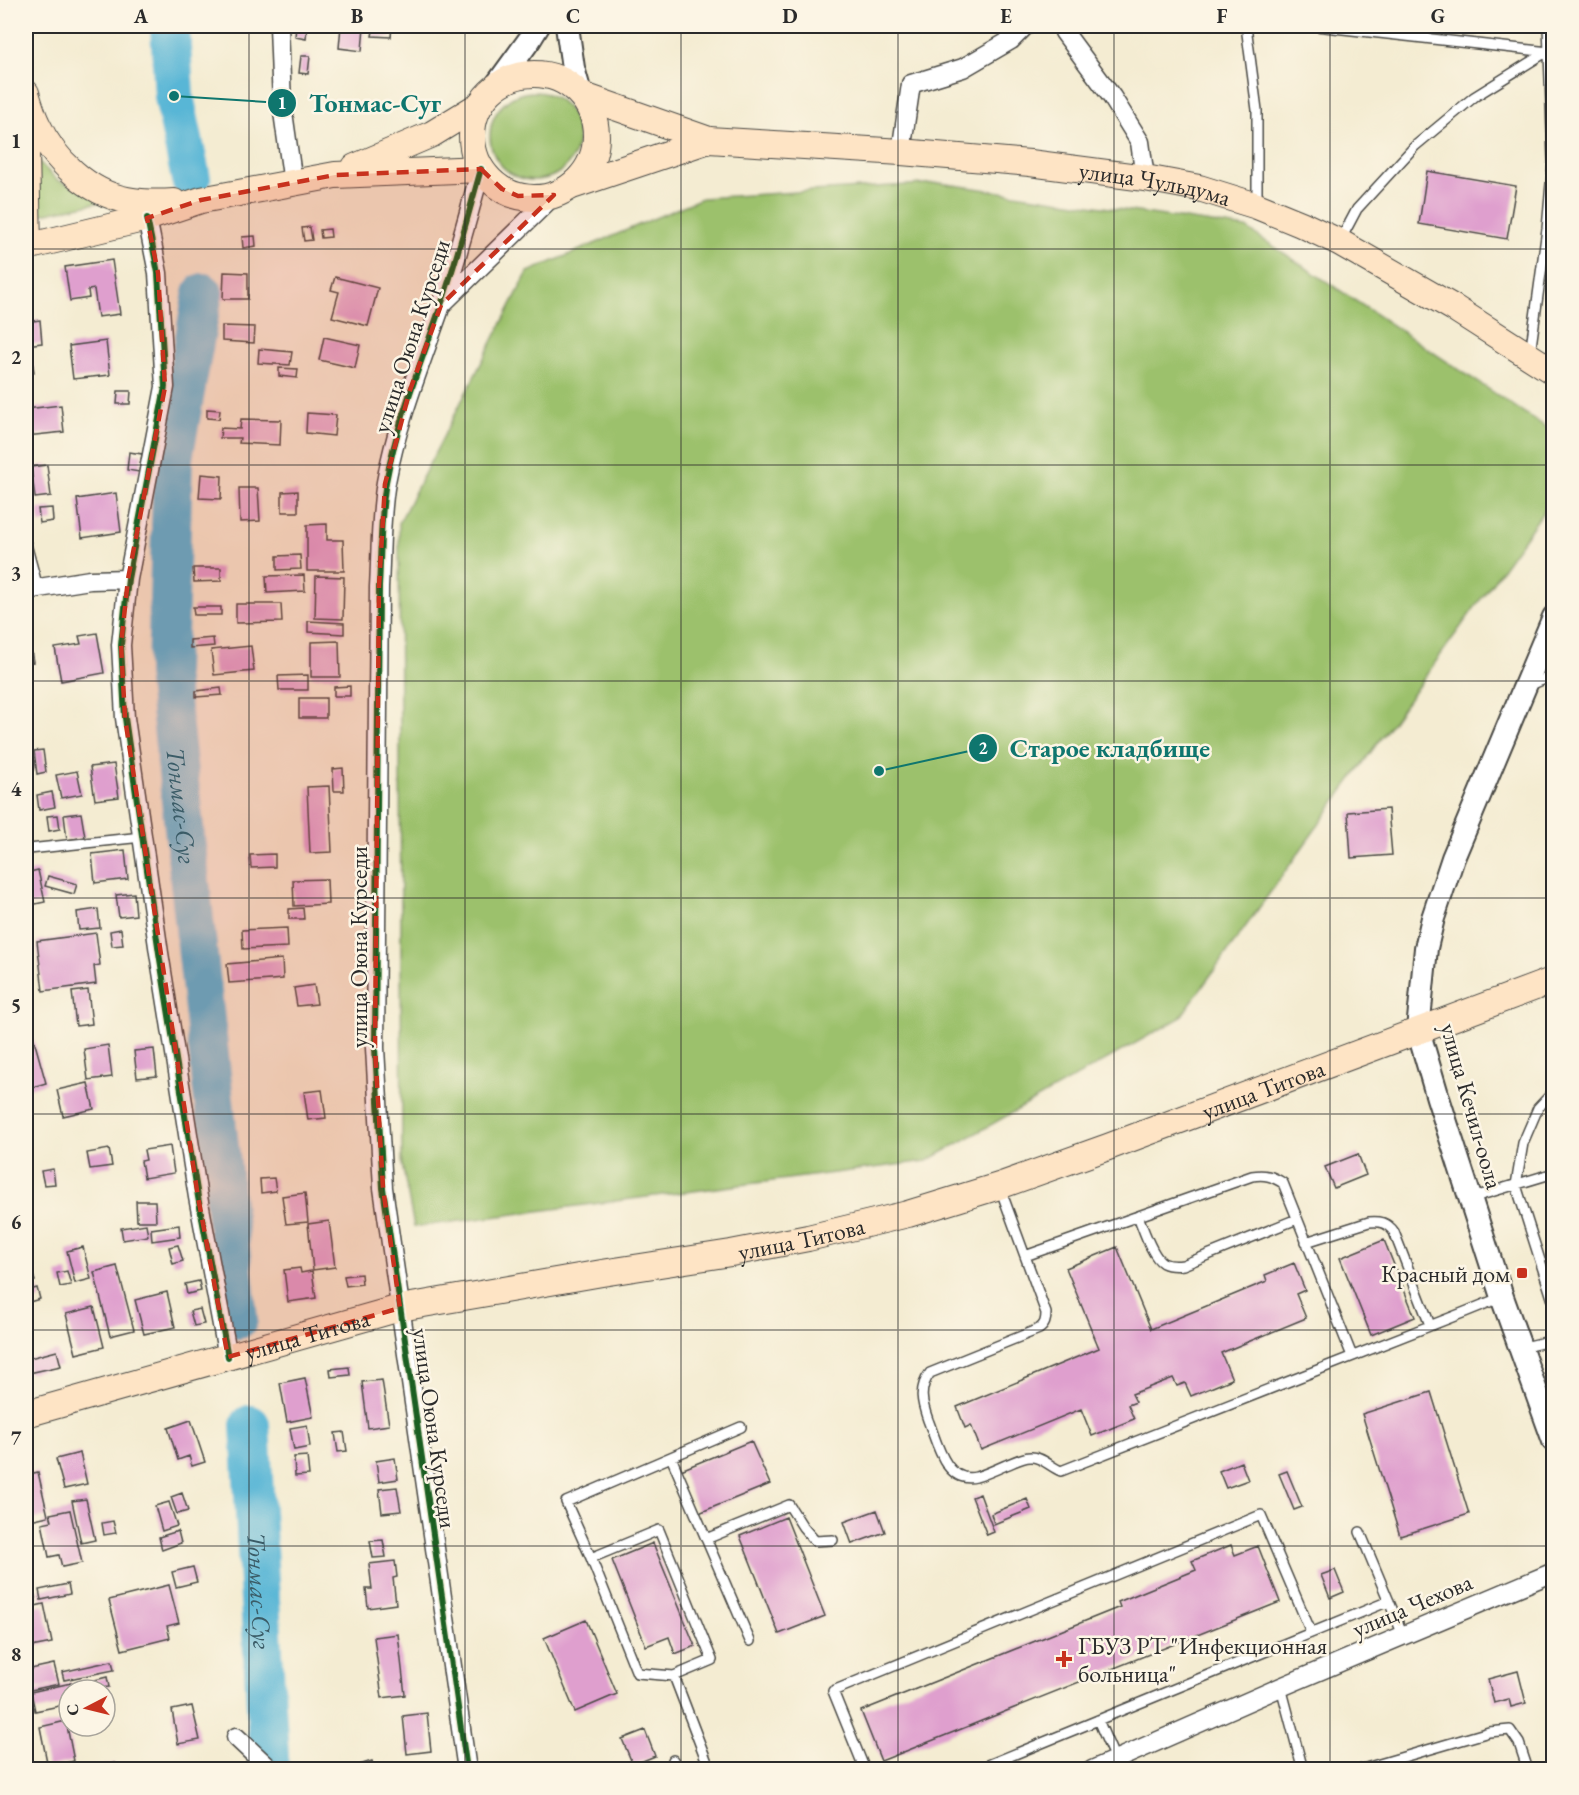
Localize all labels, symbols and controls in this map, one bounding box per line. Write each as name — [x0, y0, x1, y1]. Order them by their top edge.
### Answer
text: A — [133, 3, 149, 29]
text: B — [351, 3, 363, 29]
text: C — [566, 3, 580, 29]
text: D — [782, 3, 798, 29]
text: E — [1000, 3, 1012, 29]
text: F — [1217, 3, 1228, 29]
text: G — [1431, 3, 1445, 29]
callout: Тонмас-Суг — [267, 81, 453, 125]
text: Тонмас-Суг — [309, 86, 442, 120]
text: 1 — [277, 91, 287, 114]
text: 1 — [11, 128, 21, 154]
street label: улица Чульдума — [1077, 154, 1235, 213]
street label: улица Оюна Курседи — [365, 235, 457, 437]
text: 2 — [11, 344, 22, 370]
text: 3 — [11, 560, 21, 586]
callout: Старое кладбище — [968, 726, 1222, 770]
text: Старое кладбище — [1010, 731, 1210, 765]
text: 2 — [978, 736, 988, 759]
water label: Тонмас-Суг — [158, 745, 205, 866]
text: 4 — [11, 776, 22, 802]
street label: улица Оюна Курседи — [343, 846, 374, 1048]
text: 5 — [11, 992, 21, 1018]
street label: улица Кечил-оола — [1433, 1019, 1511, 1193]
street label: улица Титова — [1197, 1052, 1329, 1126]
text: 6 — [11, 1209, 22, 1235]
street label: улица Титова — [735, 1209, 868, 1267]
place label: Красный дом — [1381, 1258, 1510, 1289]
marker: Красный дом — [1515, 1266, 1529, 1280]
street label: улица Титова — [241, 1302, 374, 1367]
street label: улица Оюна Курседи — [406, 1326, 464, 1530]
text: 7 — [11, 1425, 22, 1451]
water label: Тонмас-Суг — [239, 1531, 280, 1651]
street label: улица Чехова — [1347, 1566, 1477, 1644]
place label: ГБУЗ РТ "Инфекционная больница" — [1078, 1630, 1328, 1689]
text: 8 — [11, 1641, 21, 1667]
marker: ГБУЗ РТ "Инфекционная больница" — [1055, 1650, 1073, 1668]
north arrow — [57, 1678, 117, 1738]
text: С — [61, 1703, 84, 1717]

